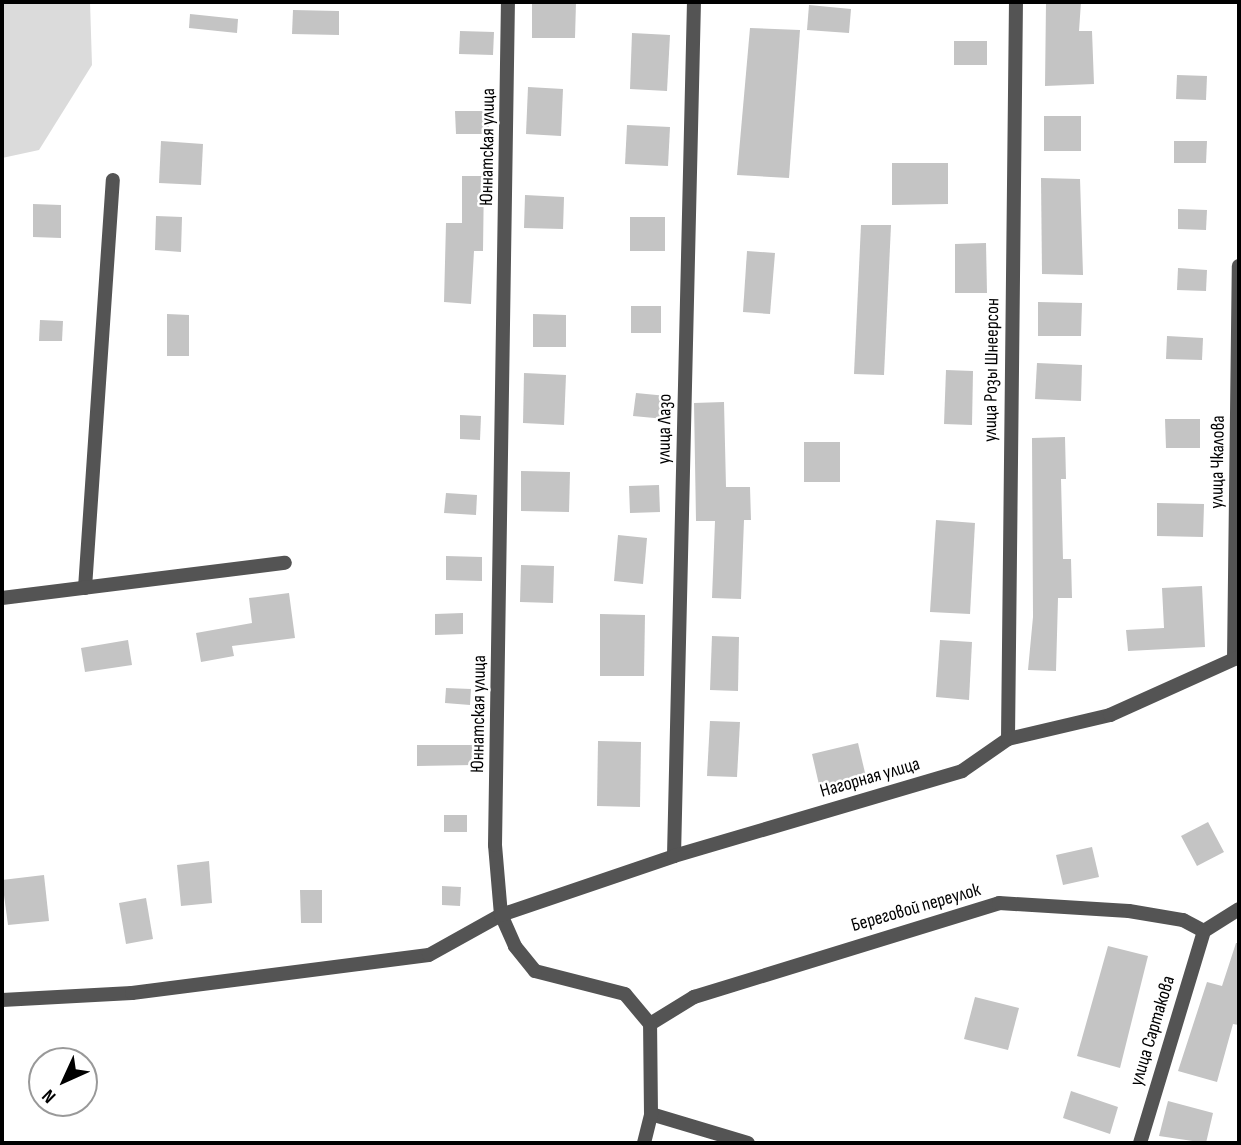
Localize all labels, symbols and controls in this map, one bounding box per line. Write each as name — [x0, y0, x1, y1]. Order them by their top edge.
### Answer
street label: Юннатская улица — [476, 88, 500, 206]
street label: улица Розы Шнеерсон — [979, 298, 1005, 442]
street label: улица Лазо — [653, 394, 677, 464]
street label: улица Чкалова — [1206, 415, 1230, 509]
street label: Юннатская улица — [467, 655, 491, 773]
street label: Нагорная улица — [818, 753, 922, 803]
street label: Береговой переулок — [849, 879, 983, 937]
street label: улица Сартакова — [1125, 973, 1181, 1089]
north arrow — [28, 1047, 98, 1117]
text: N — [37, 1084, 61, 1108]

